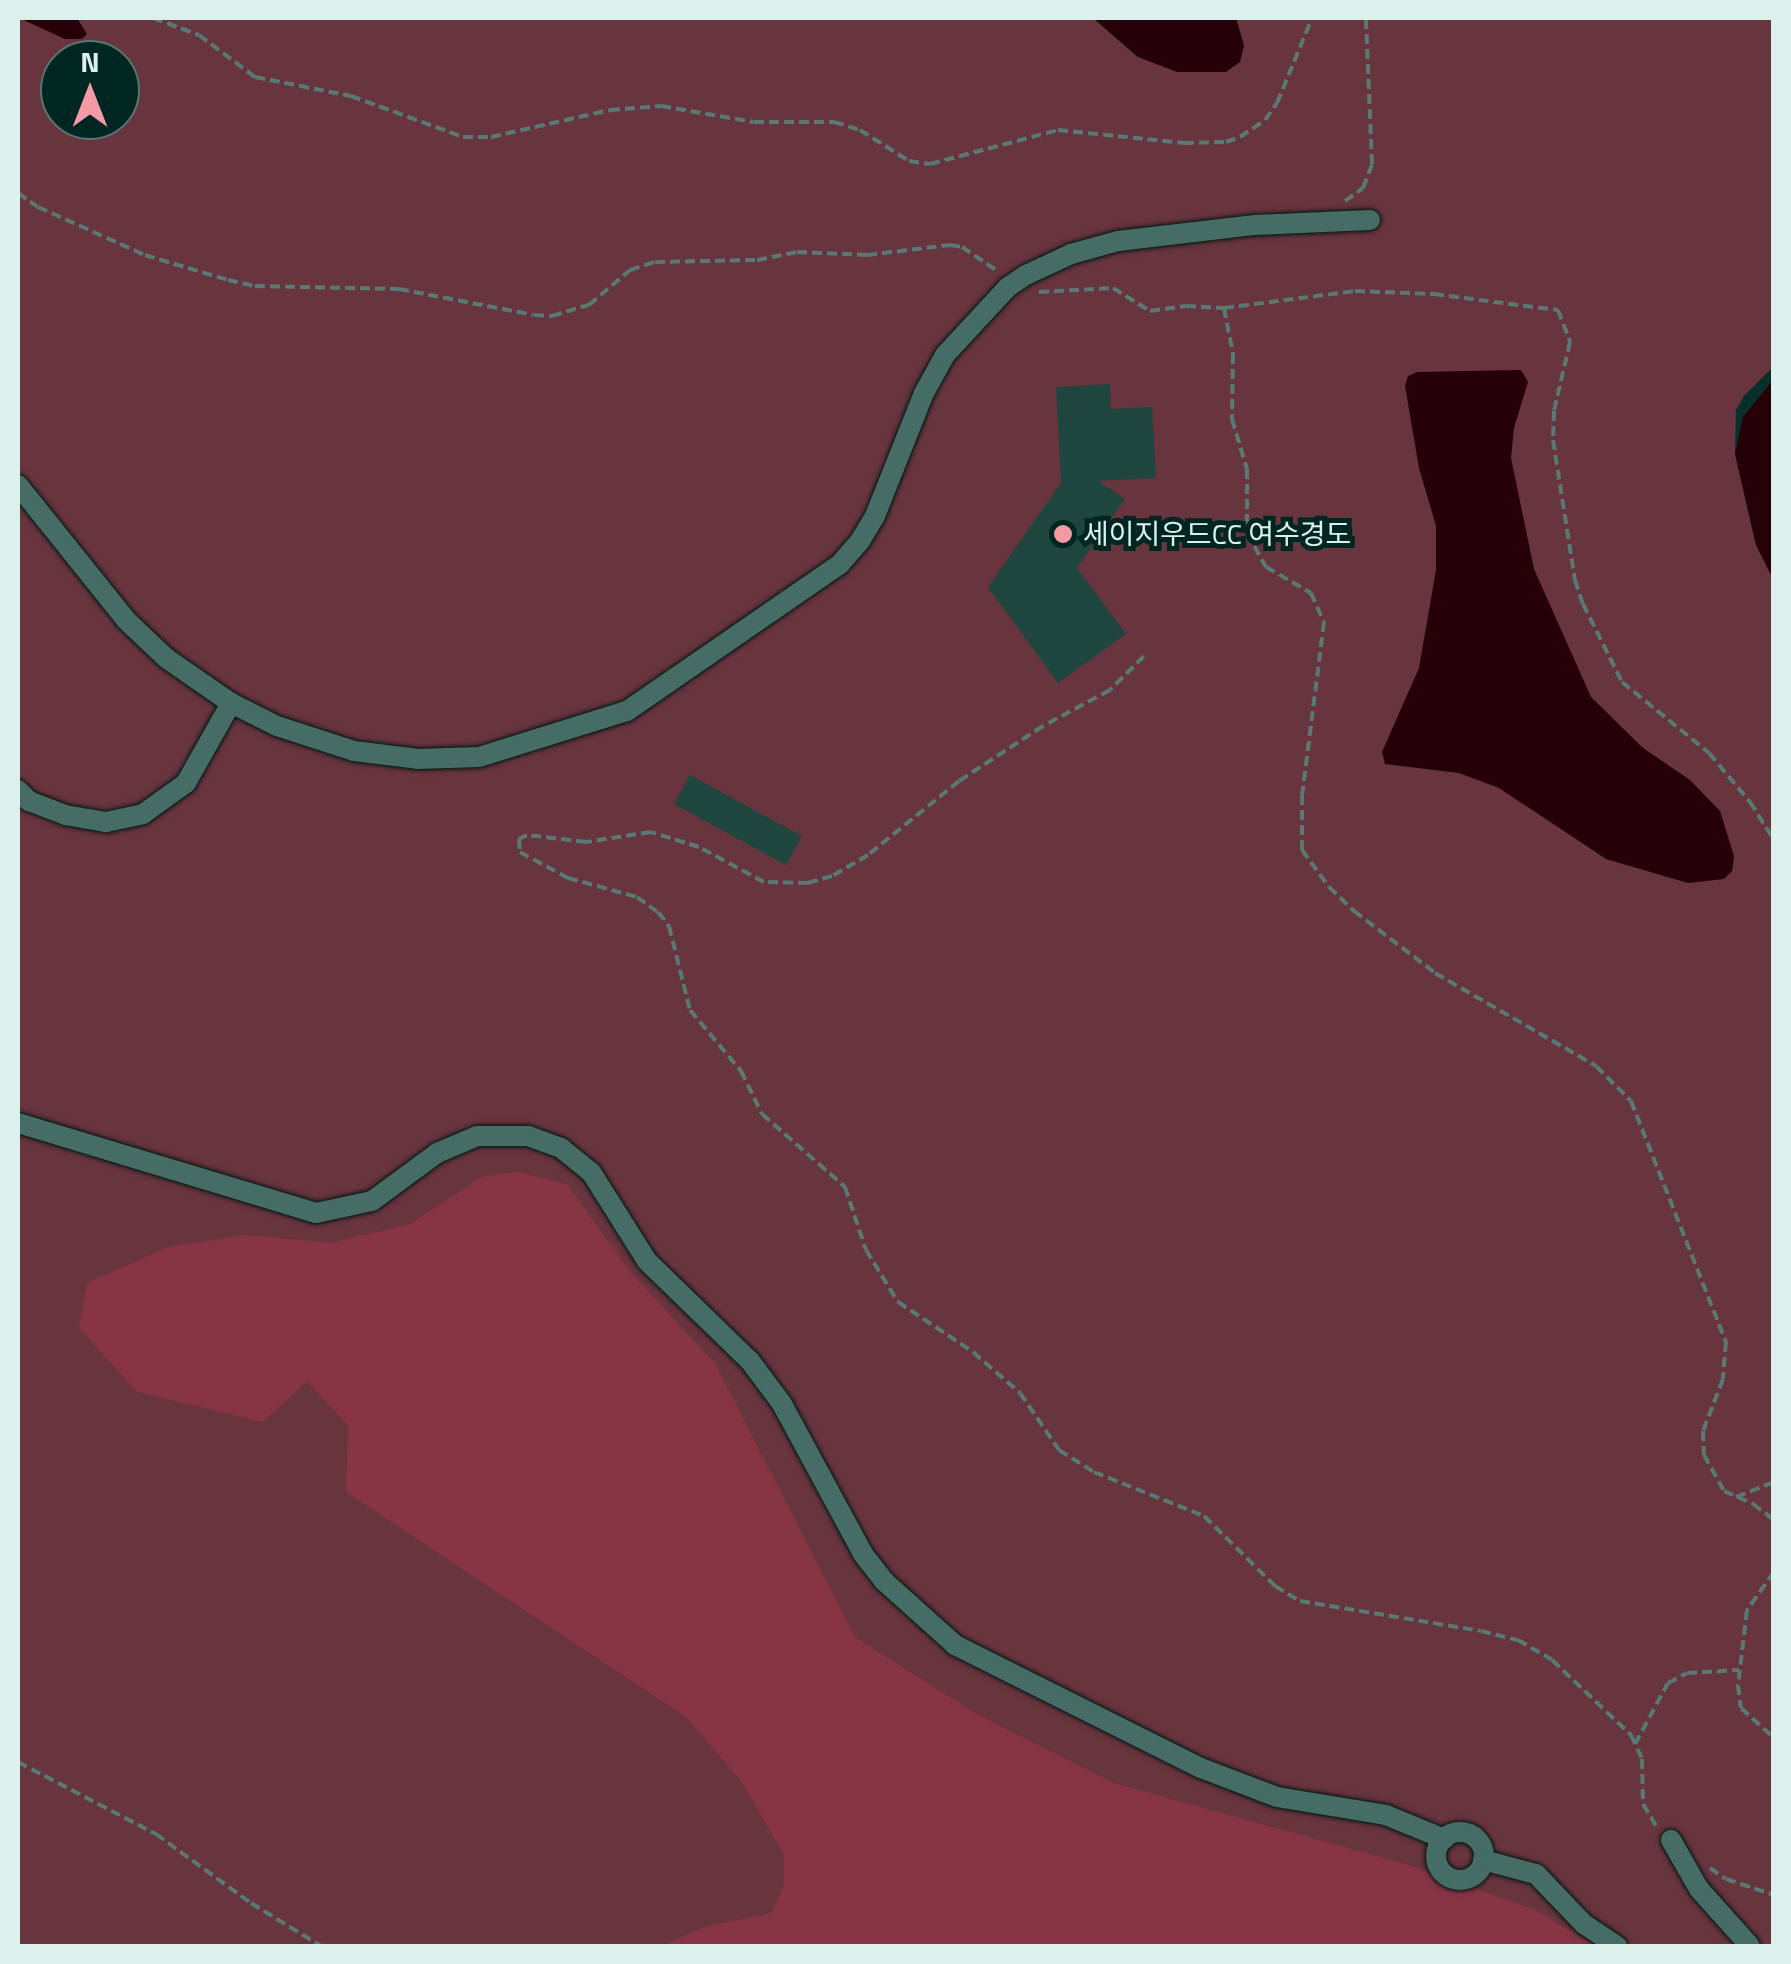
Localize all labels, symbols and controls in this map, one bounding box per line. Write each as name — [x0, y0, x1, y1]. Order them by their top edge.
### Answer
north arrow — [40, 40, 140, 140]
text: N — [80, 40, 100, 83]
place label: 세이지우드CC 여수경도 — [1083, 517, 1351, 551]
marker: 세이지우드CC 여수경도 — [1052, 523, 1074, 545]

